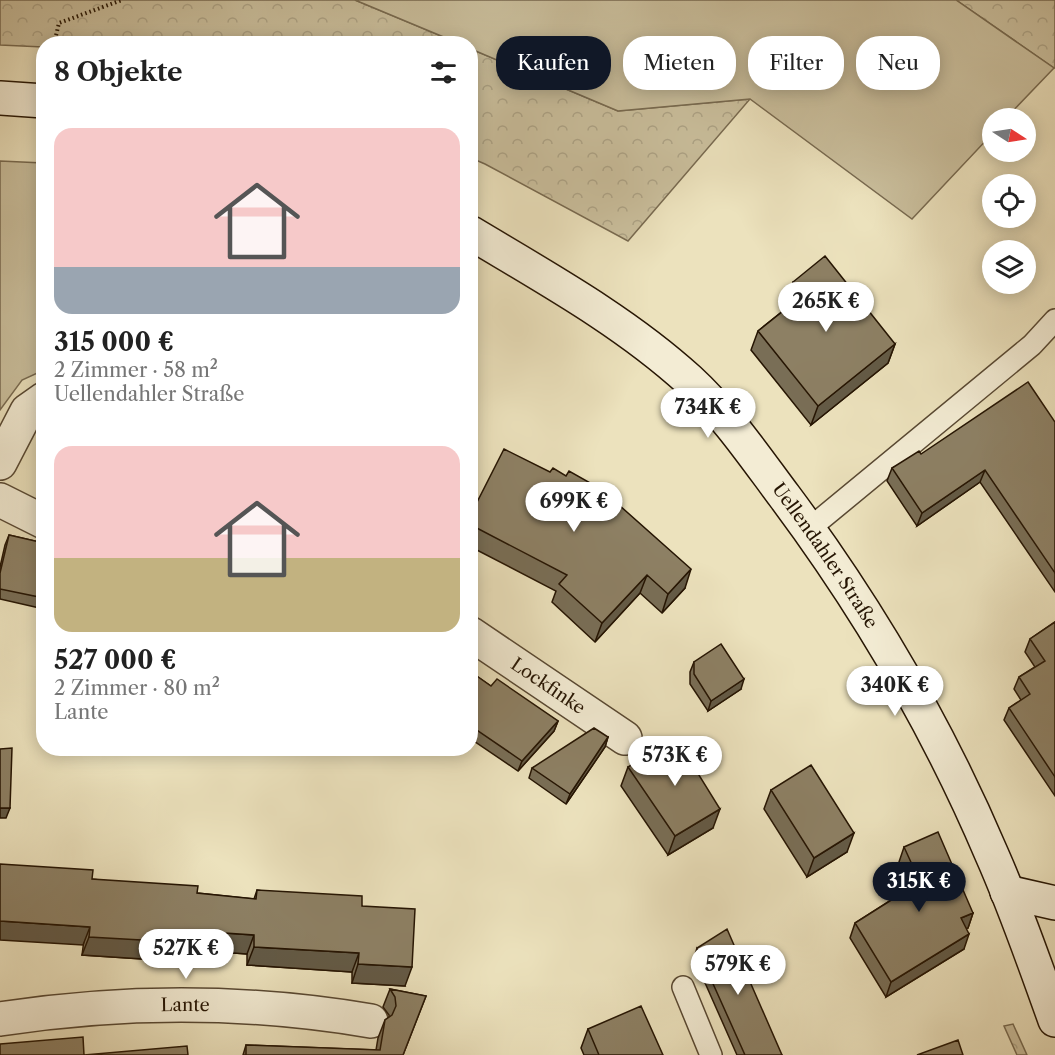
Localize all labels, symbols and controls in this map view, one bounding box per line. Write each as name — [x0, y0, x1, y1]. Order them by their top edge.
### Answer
chip: Kaufen — [496, 36, 611, 90]
chip: Mieten — [623, 36, 736, 90]
chip: Filter — [748, 36, 844, 90]
chip: Neu — [856, 36, 940, 90]
text: 8 Objekte — [54, 56, 183, 88]
icon: filters — [427, 56, 460, 89]
north arrow — [982, 108, 1036, 162]
map controls — [982, 108, 1036, 294]
icon: home — [203, 167, 311, 275]
button: locate — [982, 174, 1036, 228]
button: layers — [982, 240, 1036, 294]
pin: 265K € — [777, 282, 875, 333]
text: 265K € — [792, 289, 860, 313]
text: 315 000 € — [54, 326, 174, 358]
text: 2 Zimmer · 58 m² — [54, 358, 218, 382]
text: Uellendahler Straße — [54, 382, 244, 406]
pin: 734K € — [659, 388, 757, 439]
text: 734K € — [675, 395, 741, 419]
street label: Uellendahler Straße — [767, 479, 883, 632]
pin: 699K € — [525, 482, 623, 533]
icon: home — [203, 485, 311, 593]
text: 699K € — [539, 489, 609, 513]
text: 527 000 € — [54, 644, 177, 676]
street label: Lockfinke — [507, 653, 590, 719]
pin: 340K € — [846, 666, 944, 717]
text: 340K € — [860, 673, 930, 697]
text: 2 Zimmer · 80 m² — [54, 676, 220, 700]
text: Lante — [54, 700, 108, 724]
pin: 573K € — [626, 736, 724, 787]
text: 573K € — [642, 743, 708, 767]
pin: 315K € — [870, 862, 968, 913]
text: 315K € — [887, 869, 951, 893]
pin: 527K € — [137, 929, 235, 980]
text: 527K € — [153, 936, 219, 960]
pin: 579K € — [689, 945, 787, 996]
text: 579K € — [705, 952, 771, 976]
street label: Lante — [161, 994, 210, 1016]

